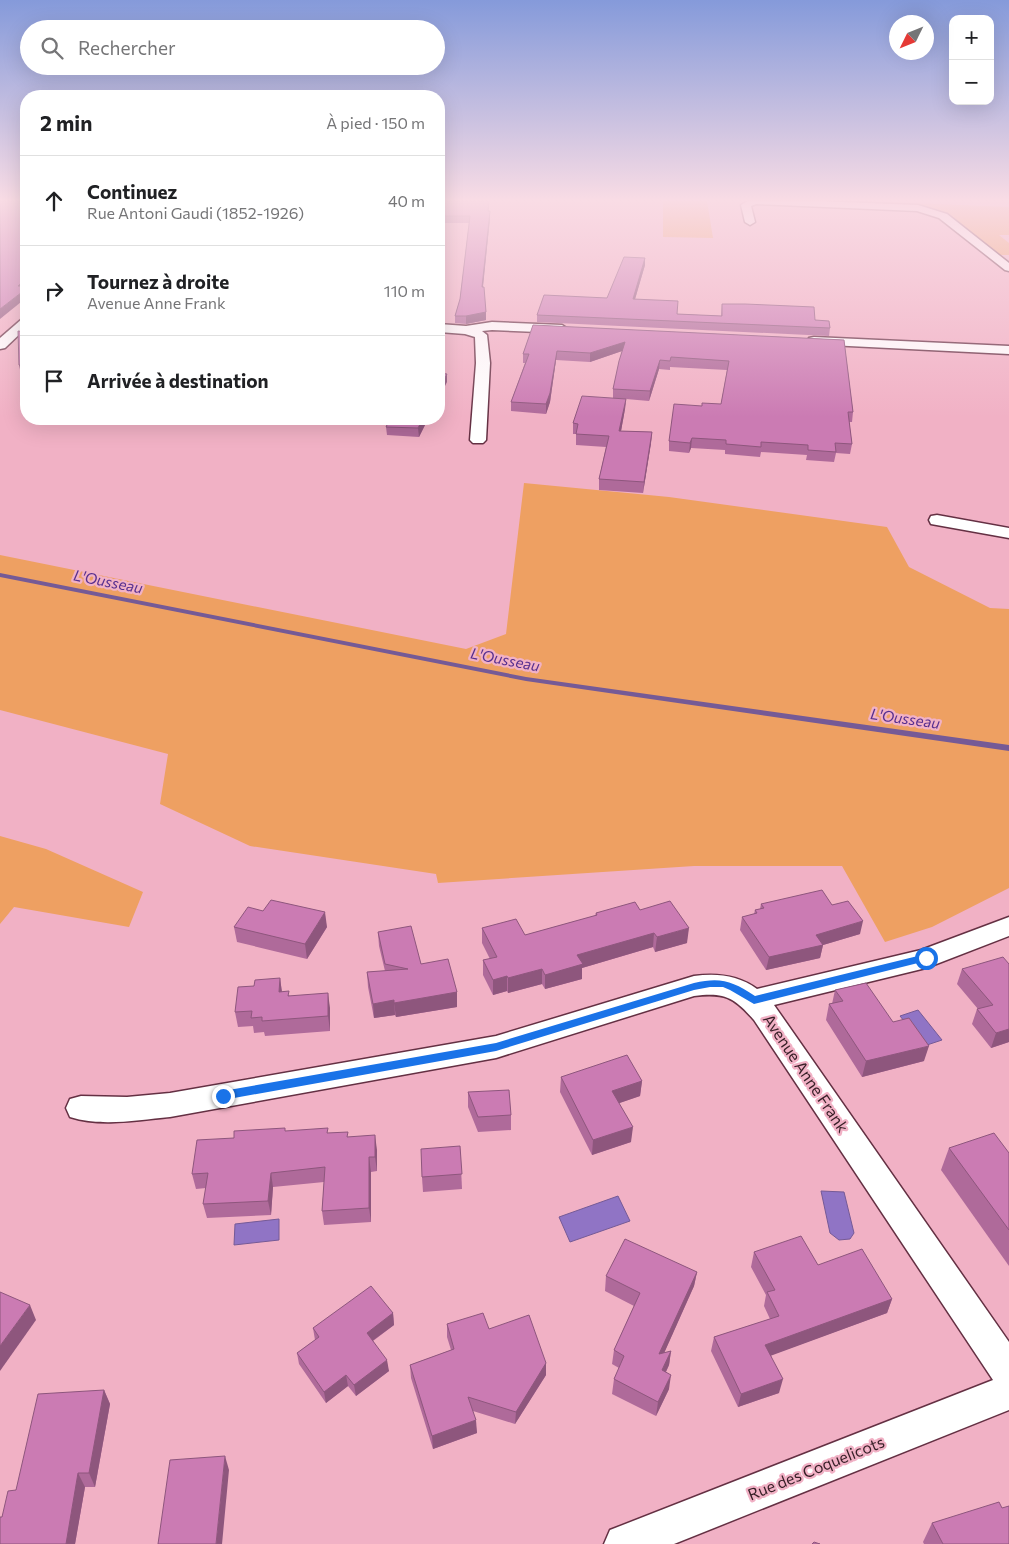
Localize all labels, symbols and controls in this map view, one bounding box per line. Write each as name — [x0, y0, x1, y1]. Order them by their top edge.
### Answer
north arrow — [889, 15, 934, 60]
map controls — [949, 15, 994, 105]
button: + — [949, 15, 994, 60]
search box — [20, 20, 445, 75]
icon: search — [38, 34, 66, 62]
text: Rechercher — [78, 36, 176, 59]
button: − — [949, 60, 994, 105]
text: 2 min — [40, 110, 92, 135]
text: À pied · 150 m — [326, 113, 425, 132]
text: Continuez — [87, 180, 177, 203]
icon: ahead — [40, 187, 68, 215]
text: 40 m — [388, 191, 425, 210]
text: Rue Antoni Gaudi (1852-1926) — [87, 203, 304, 222]
text: Tournez à droite — [87, 270, 229, 293]
icon: right — [40, 277, 68, 305]
text: 110 m — [384, 281, 425, 300]
text: Avenue Anne Frank — [87, 293, 226, 312]
icon: arrive — [40, 367, 68, 395]
text: Arrivée à destination — [87, 369, 269, 392]
water label: L'Ousseau — [72, 566, 145, 597]
water label: L'Ousseau — [469, 644, 542, 675]
water label: L'Ousseau — [869, 704, 942, 732]
route start — [915, 947, 938, 970]
street label: Avenue Anne Frank — [760, 1010, 853, 1136]
route end — [212, 1085, 235, 1108]
street label: Rue des Coquelicots — [745, 1431, 887, 1504]

